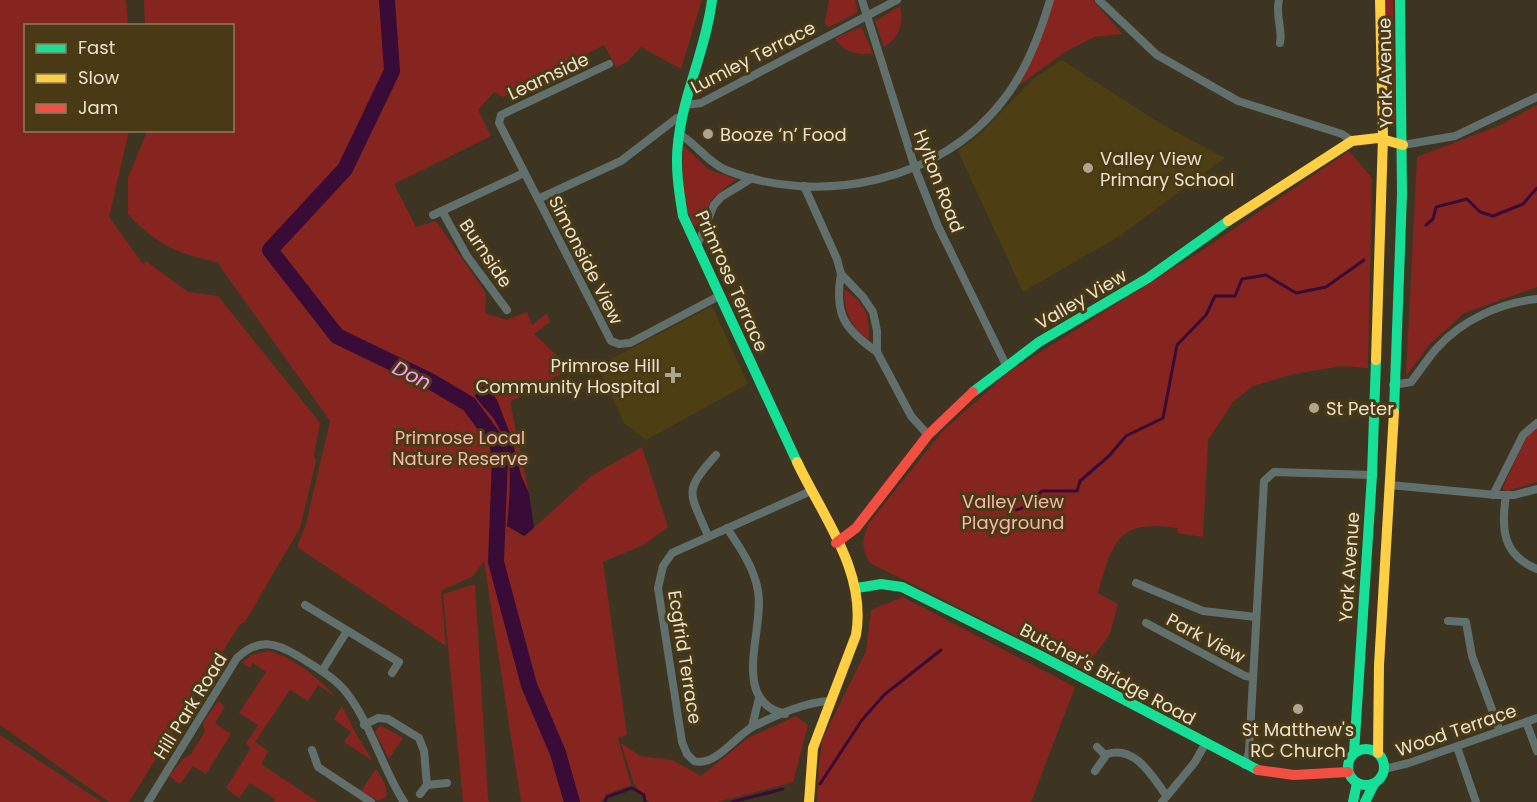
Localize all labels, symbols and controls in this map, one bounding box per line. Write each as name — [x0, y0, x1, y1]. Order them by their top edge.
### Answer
street label: Lumley Terrace — [686, 15, 820, 99]
street label: York Avenue — [1372, 18, 1398, 128]
legend — [24, 24, 234, 132]
text: Fast — [78, 35, 115, 60]
street label: Leamside — [503, 46, 593, 106]
text: Slow — [78, 65, 120, 90]
text: Jam — [78, 95, 118, 120]
place label: Booze ‘n’ Food — [720, 122, 847, 147]
street label: Hylton Road — [908, 126, 970, 236]
marker: Booze ‘n’ Food — [701, 127, 715, 141]
place label: Valley View Primary School — [1100, 146, 1234, 192]
marker: Valley View Primary School — [1081, 161, 1095, 175]
street label: Simonside View — [543, 191, 629, 329]
street label: Primrose Terrace — [690, 206, 774, 356]
street label: Burnside — [454, 214, 518, 292]
street label: Valley View — [1031, 263, 1132, 335]
place label: Primrose Hill Community Hospital — [475, 353, 660, 399]
water label: Don — [388, 354, 436, 396]
marker: Primrose Hill Community Hospital — [664, 366, 682, 384]
place label: St Peter — [1326, 396, 1394, 421]
marker: St Peter — [1307, 401, 1321, 415]
park label: Primrose Local Nature Reserve — [392, 425, 528, 471]
park label: Valley View Playground — [962, 489, 1064, 535]
street label: York Avenue — [1333, 511, 1365, 623]
street label: Ecgfrid Terrace — [662, 588, 708, 726]
street label: Park View — [1162, 607, 1250, 669]
street label: Butcher's Bridge Road — [1016, 617, 1200, 731]
street label: Hill Park Road — [147, 648, 233, 764]
street label: Wood Terrace — [1392, 698, 1520, 762]
marker: St Matthew's RC Church — [1291, 702, 1305, 716]
place label: St Matthew's RC Church — [1242, 717, 1354, 763]

